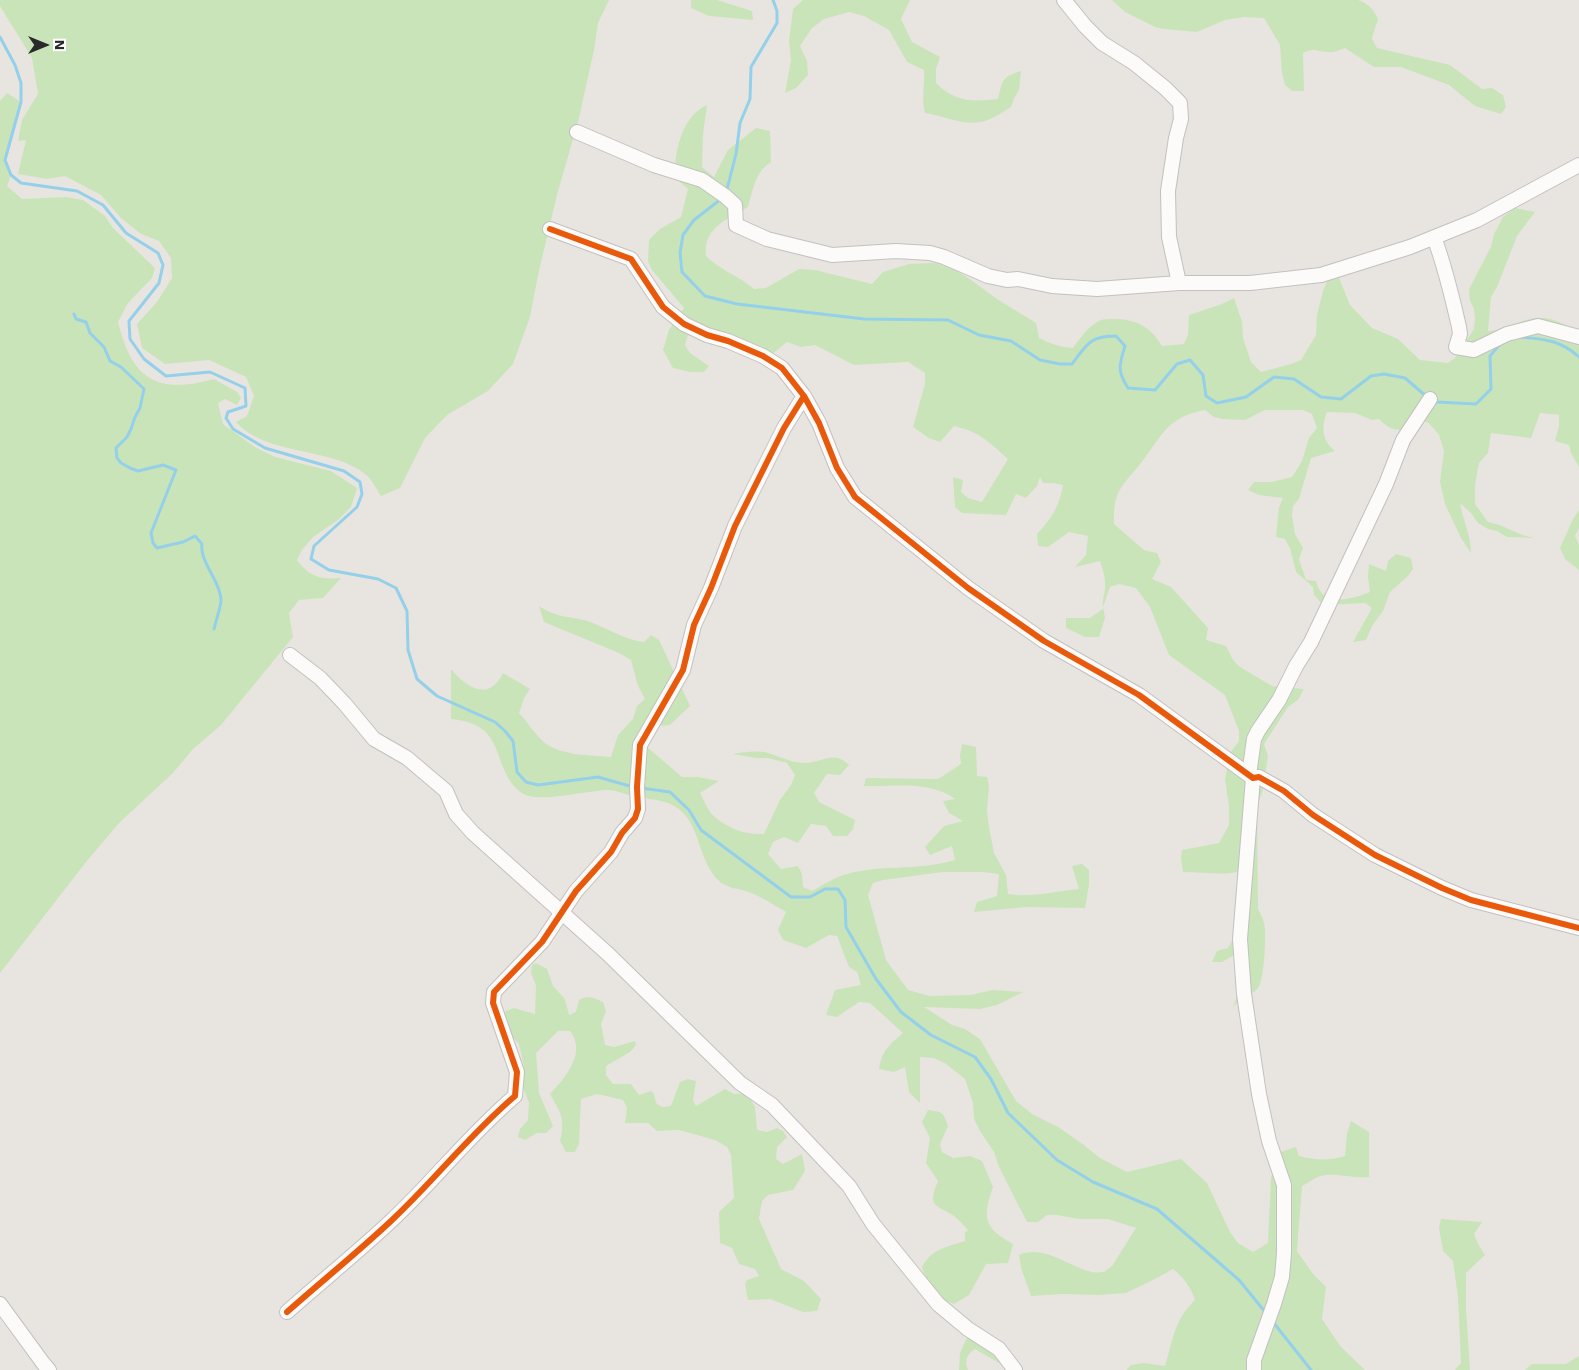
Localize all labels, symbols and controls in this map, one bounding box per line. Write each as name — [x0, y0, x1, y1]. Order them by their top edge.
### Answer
north arrow — [20, 20, 70, 70]
text: N — [52, 40, 68, 50]

